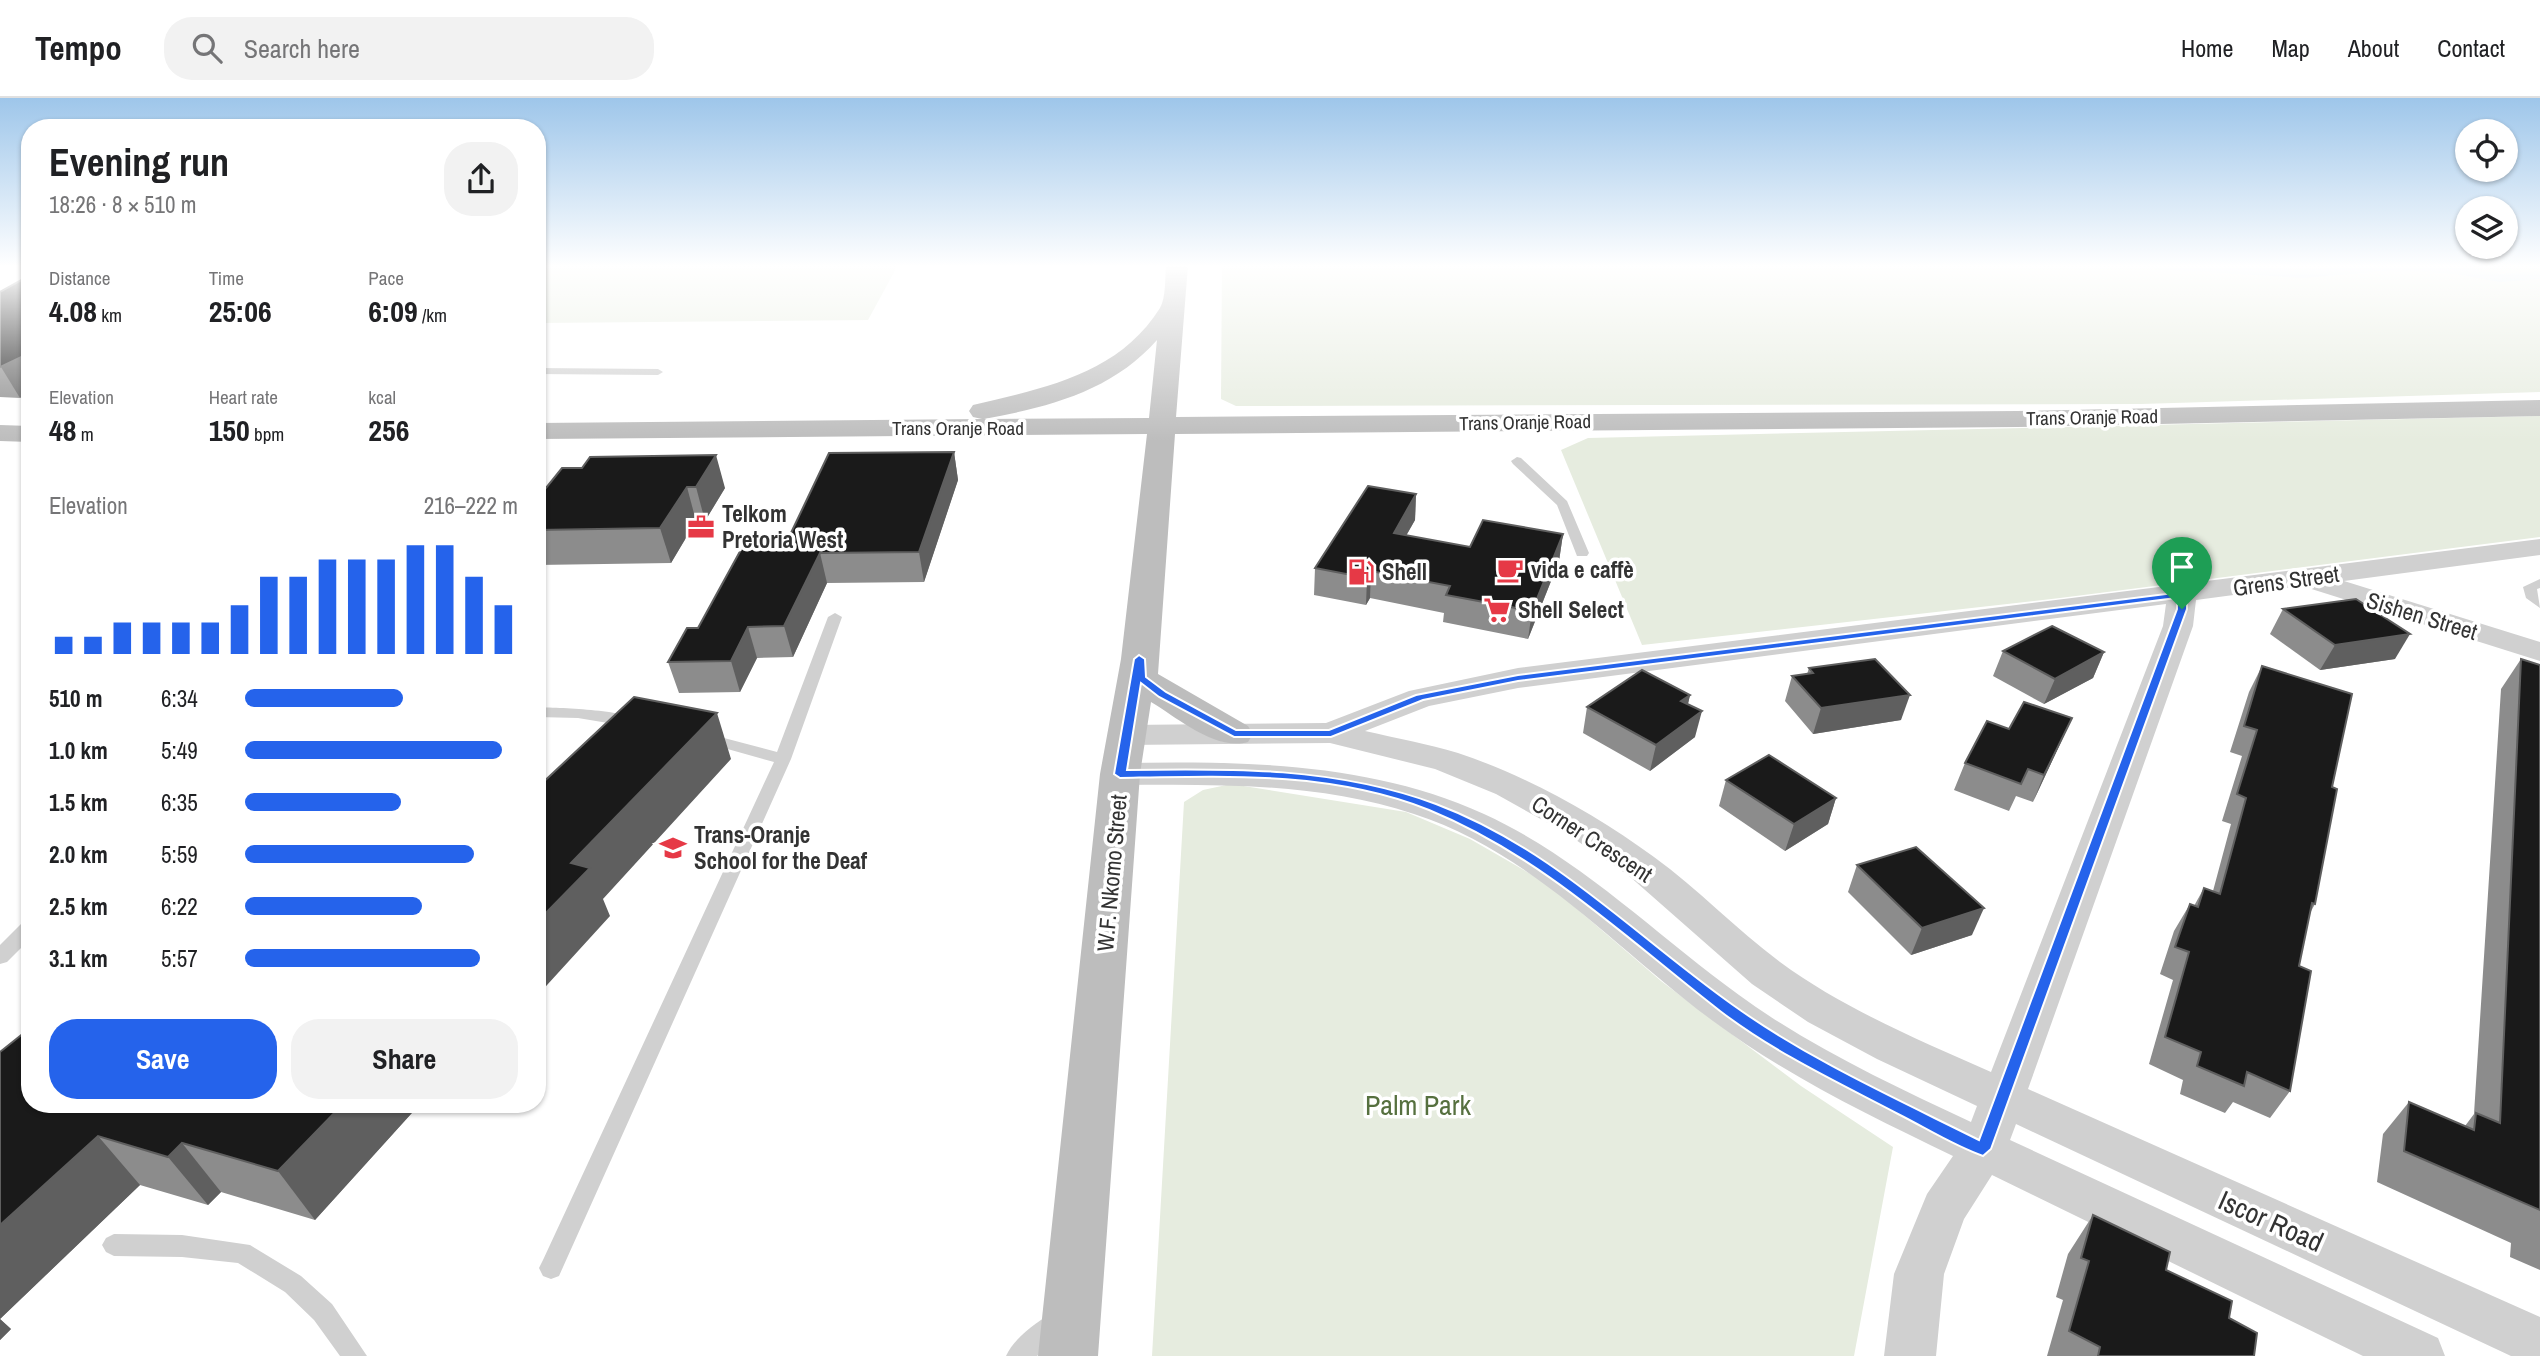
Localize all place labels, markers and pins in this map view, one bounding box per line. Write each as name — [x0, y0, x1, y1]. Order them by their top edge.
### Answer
place label: Telkom Pretoria West — [722, 498, 843, 555]
office icon: Telkom Pretoria West — [686, 512, 716, 542]
pin — [2152, 537, 2212, 609]
place label: vida e caffè — [1531, 554, 1634, 585]
cafe icon: vida e caffè — [1495, 555, 1525, 585]
place label: Shell — [1382, 556, 1427, 587]
fuel station icon: Shell — [1346, 557, 1376, 587]
place label: Shell Select — [1518, 594, 1624, 625]
supermarket icon: Shell Select — [1482, 595, 1512, 625]
place label: Trans-Oranje School for the Deaf — [694, 819, 868, 876]
school or university icon: Trans-Oranje School for the Deaf — [658, 833, 688, 863]

